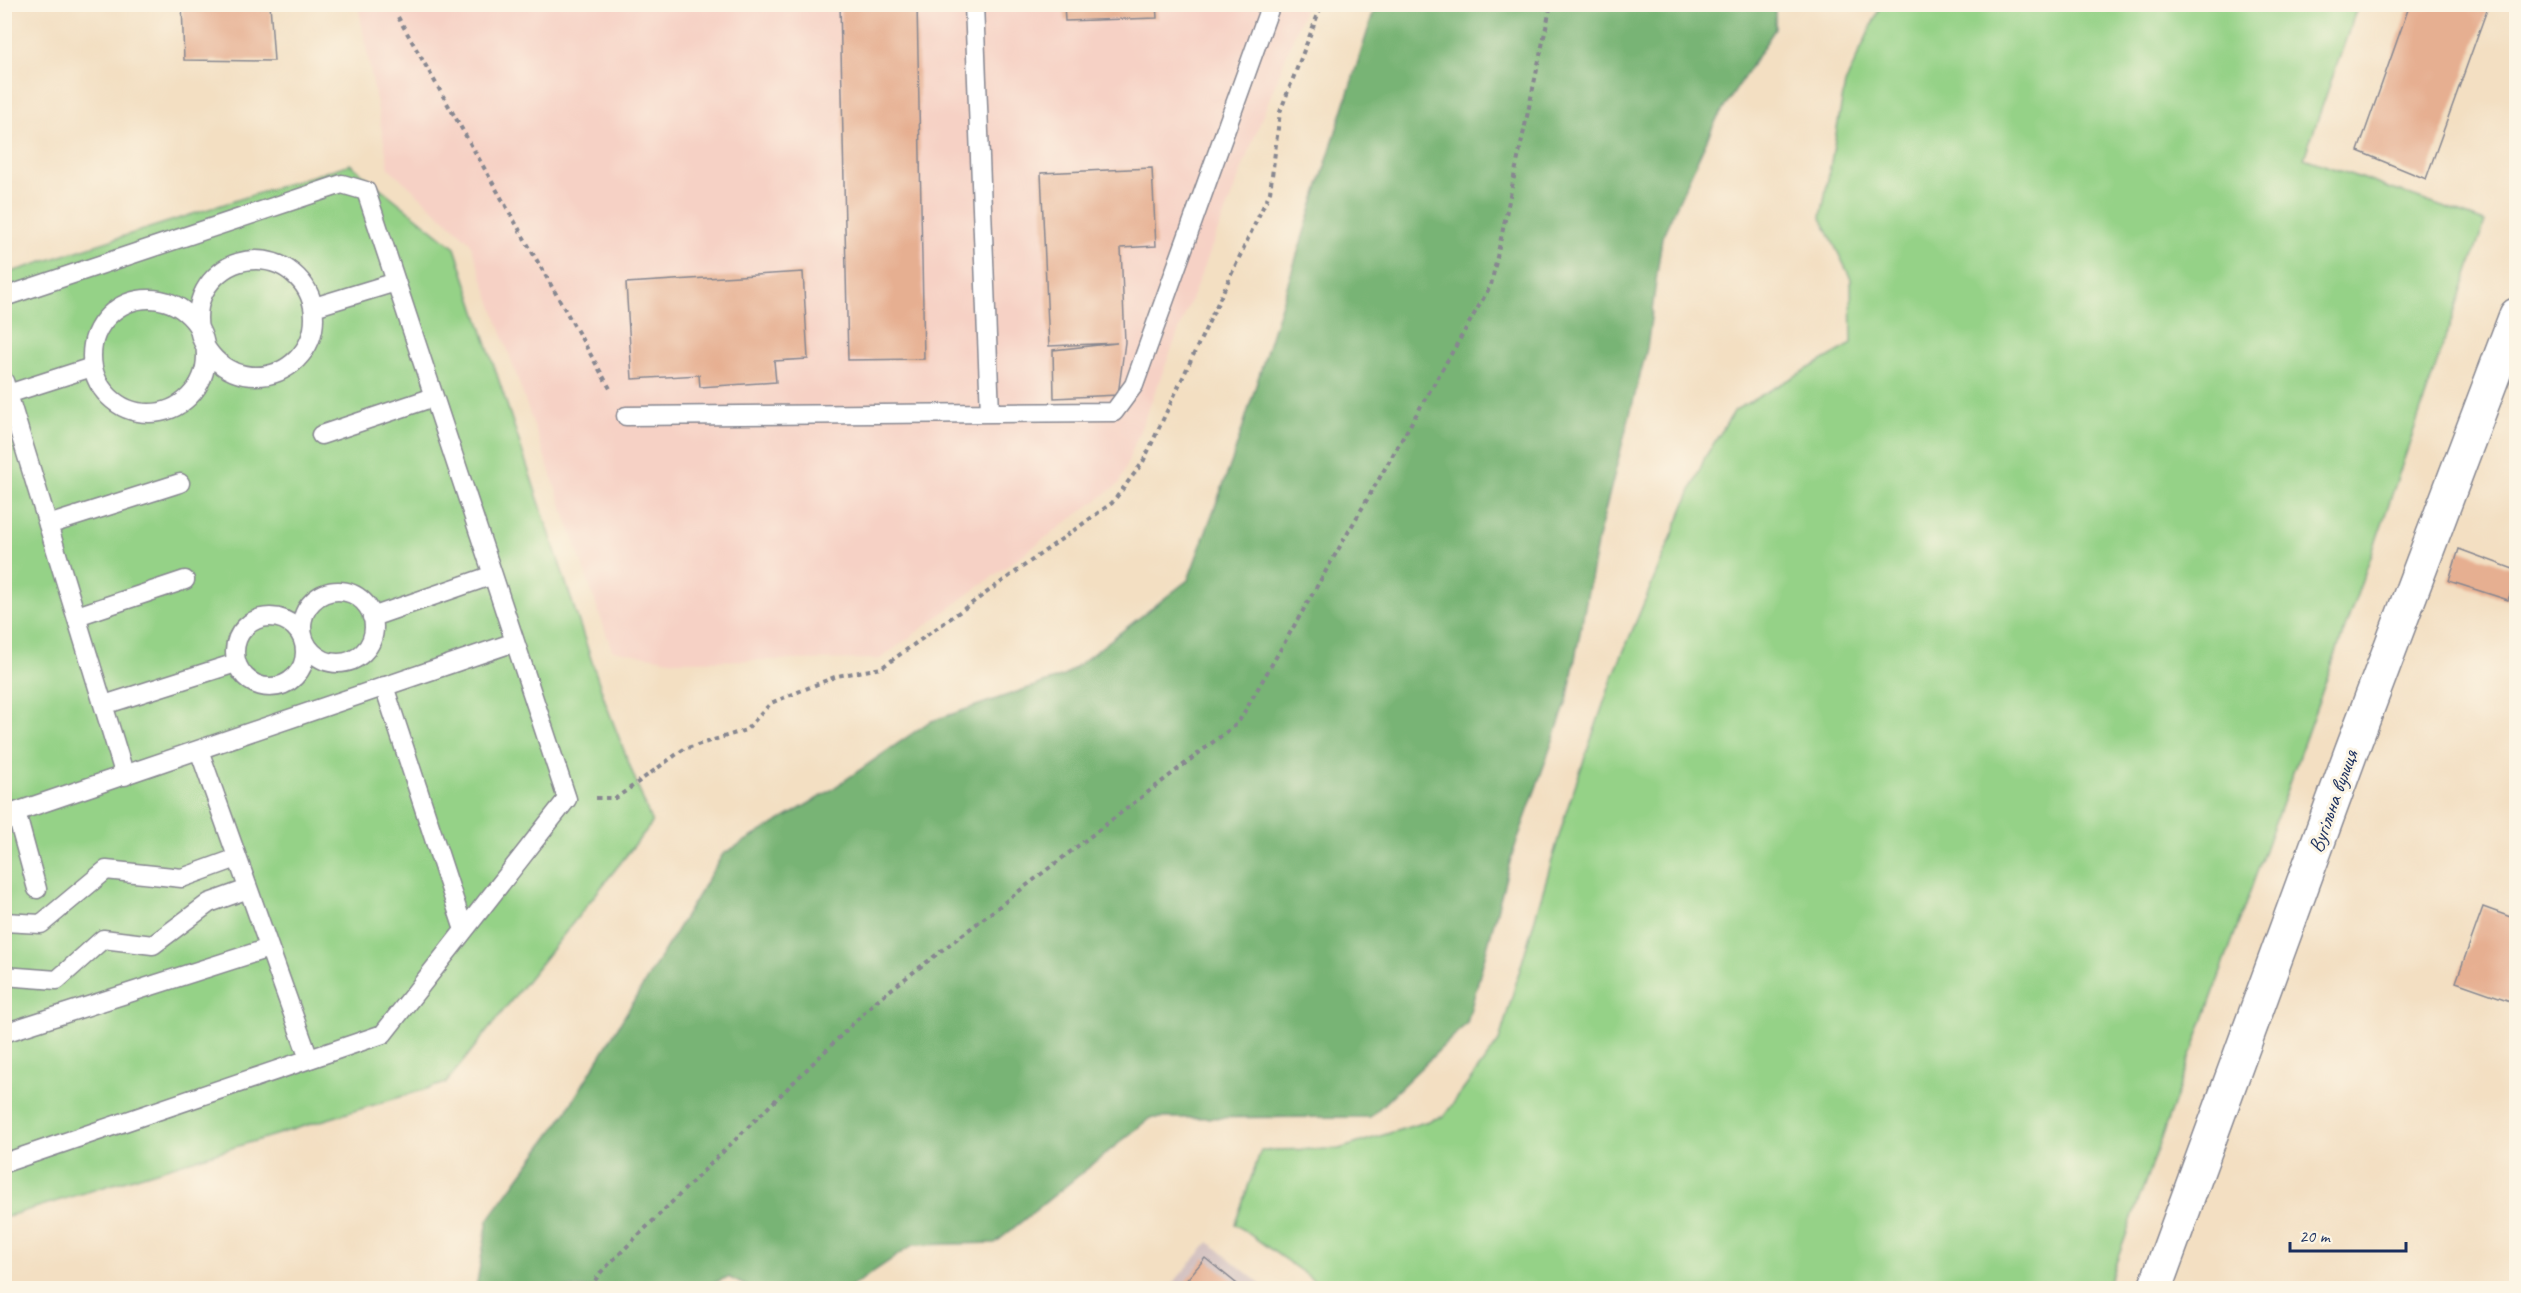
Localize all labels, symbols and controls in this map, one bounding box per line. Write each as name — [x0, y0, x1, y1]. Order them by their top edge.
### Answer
street label: Вугільна вулиця — [2302, 745, 2364, 856]
scale bar — [2290, 1215, 2406, 1253]
text: 20 m — [2299, 1225, 2332, 1247]

